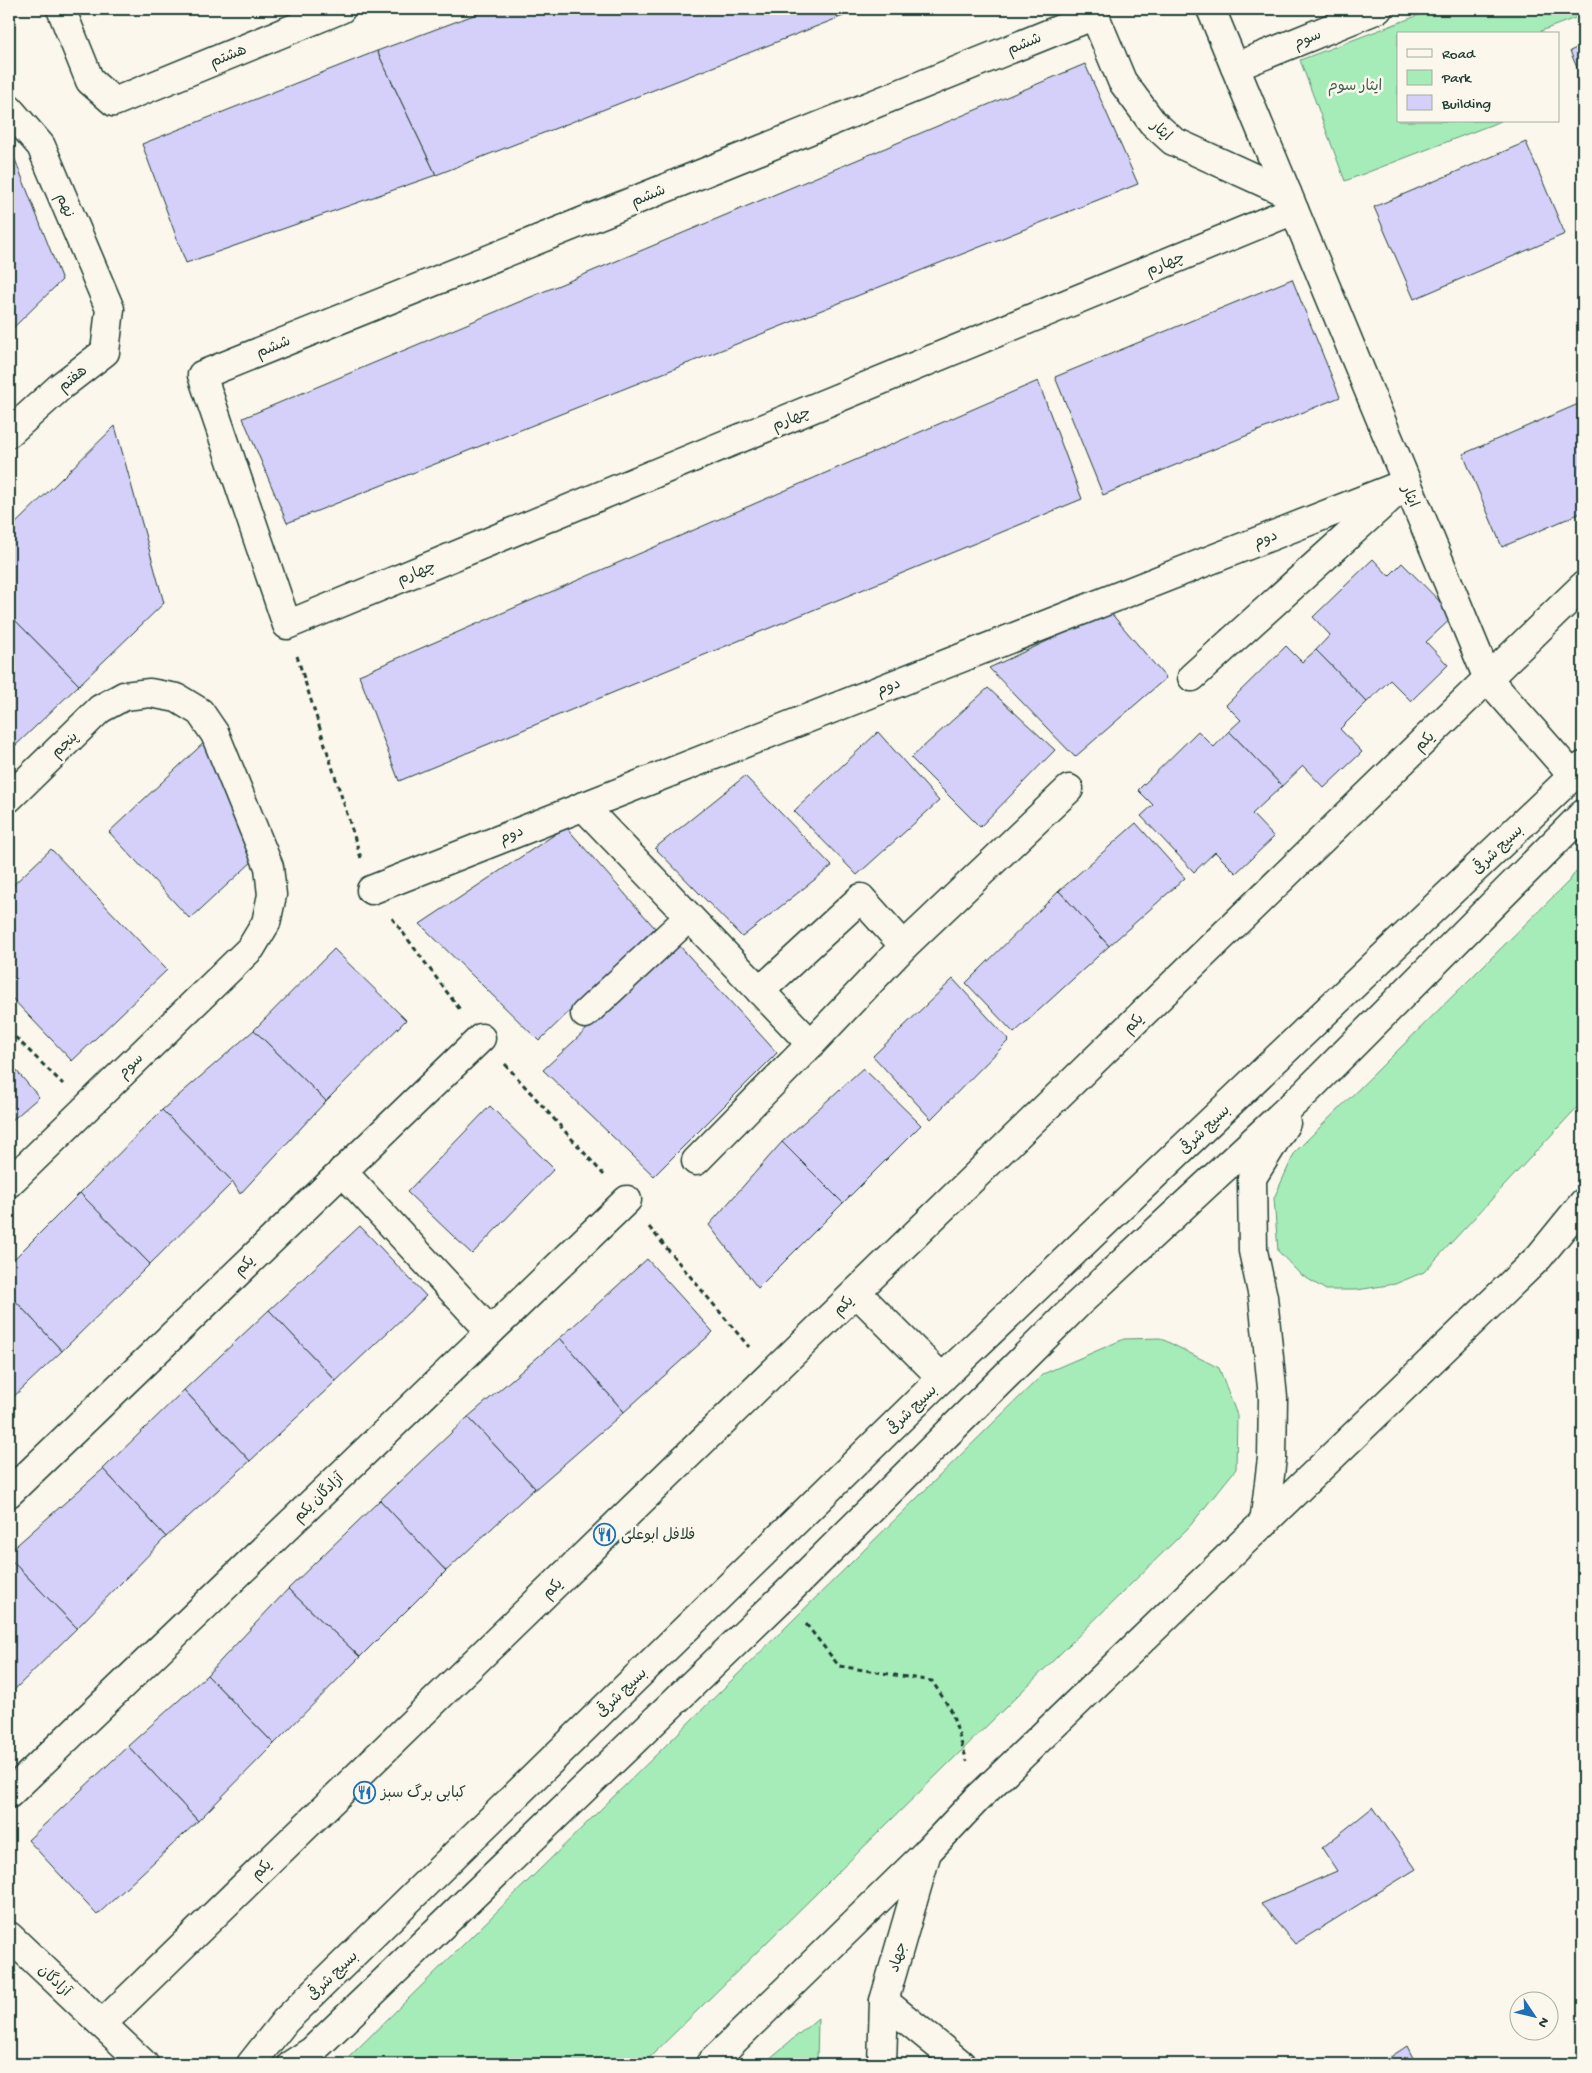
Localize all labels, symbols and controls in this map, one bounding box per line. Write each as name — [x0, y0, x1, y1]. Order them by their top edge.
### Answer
street label: سوم — [1291, 26, 1325, 54]
street label: ششم — [1005, 30, 1045, 61]
legend — [1397, 32, 1560, 122]
street label: هشتم — [208, 41, 250, 73]
text: Road — [1442, 46, 1476, 64]
text: Park — [1441, 70, 1472, 88]
park label: ایثار سوم — [1328, 78, 1382, 97]
text: Building — [1441, 96, 1491, 114]
street label: ایثار — [1146, 117, 1175, 146]
street label: ششم — [629, 182, 669, 213]
street label: نهم — [50, 191, 77, 221]
street label: چهارم — [1144, 249, 1187, 281]
street label: ششم — [254, 333, 294, 364]
street label: هفتم — [55, 362, 92, 397]
street label: چهارم — [770, 404, 813, 436]
street label: ایثار — [1396, 482, 1422, 511]
street label: دوم — [1251, 527, 1281, 554]
street label: چهارم — [395, 558, 438, 590]
street label: دوم — [874, 675, 904, 702]
street label: پنجم — [48, 728, 83, 763]
street label: یکم — [1412, 729, 1440, 757]
street label: بسیج شرقی — [1466, 819, 1528, 879]
street label: دوم — [497, 823, 527, 850]
street label: یکم — [1121, 1011, 1149, 1039]
street label: سوم — [115, 1050, 149, 1084]
street label: بسیج شرقی — [1173, 1099, 1235, 1159]
street label: یکم — [232, 1253, 260, 1281]
street label: یکم — [831, 1293, 859, 1321]
street label: بسیج شرقی — [880, 1379, 942, 1439]
street label: آزادگان یکم — [289, 1468, 350, 1528]
restaurant icon: فلافل ابوعلی — [593, 1522, 617, 1546]
place label: فلافل ابوعلی — [621, 1527, 695, 1545]
street label: یکم — [540, 1576, 568, 1604]
street label: بسیج شرقی — [590, 1662, 652, 1722]
restaurant icon: کبابی برگ سبز — [353, 1780, 377, 1804]
place label: کبابی برگ سبز — [379, 1783, 466, 1803]
street label: یکم — [249, 1857, 277, 1885]
street label: جهاد — [886, 1940, 912, 1975]
street label: بسیج شرقی — [301, 1945, 363, 2005]
street label: آزادگان — [33, 1960, 76, 2002]
north arrow — [1510, 1990, 1560, 2040]
text: N — [1533, 2013, 1552, 2031]

